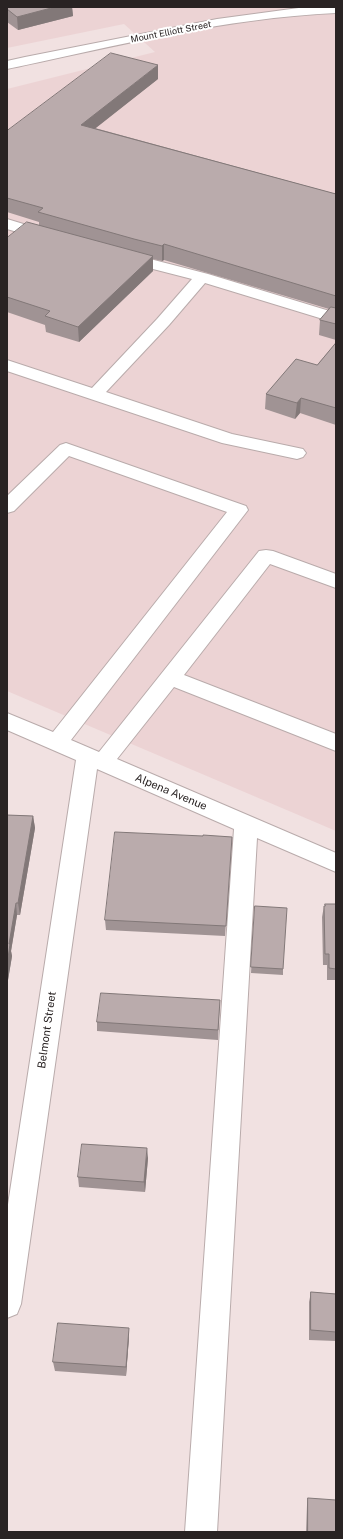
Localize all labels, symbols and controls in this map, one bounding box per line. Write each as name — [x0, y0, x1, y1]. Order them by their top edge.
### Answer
street label: Mount Elliott Street — [130, 19, 212, 45]
street label: Alpena Avenue — [133, 771, 209, 813]
street label: Belmont Street — [35, 991, 59, 1069]

